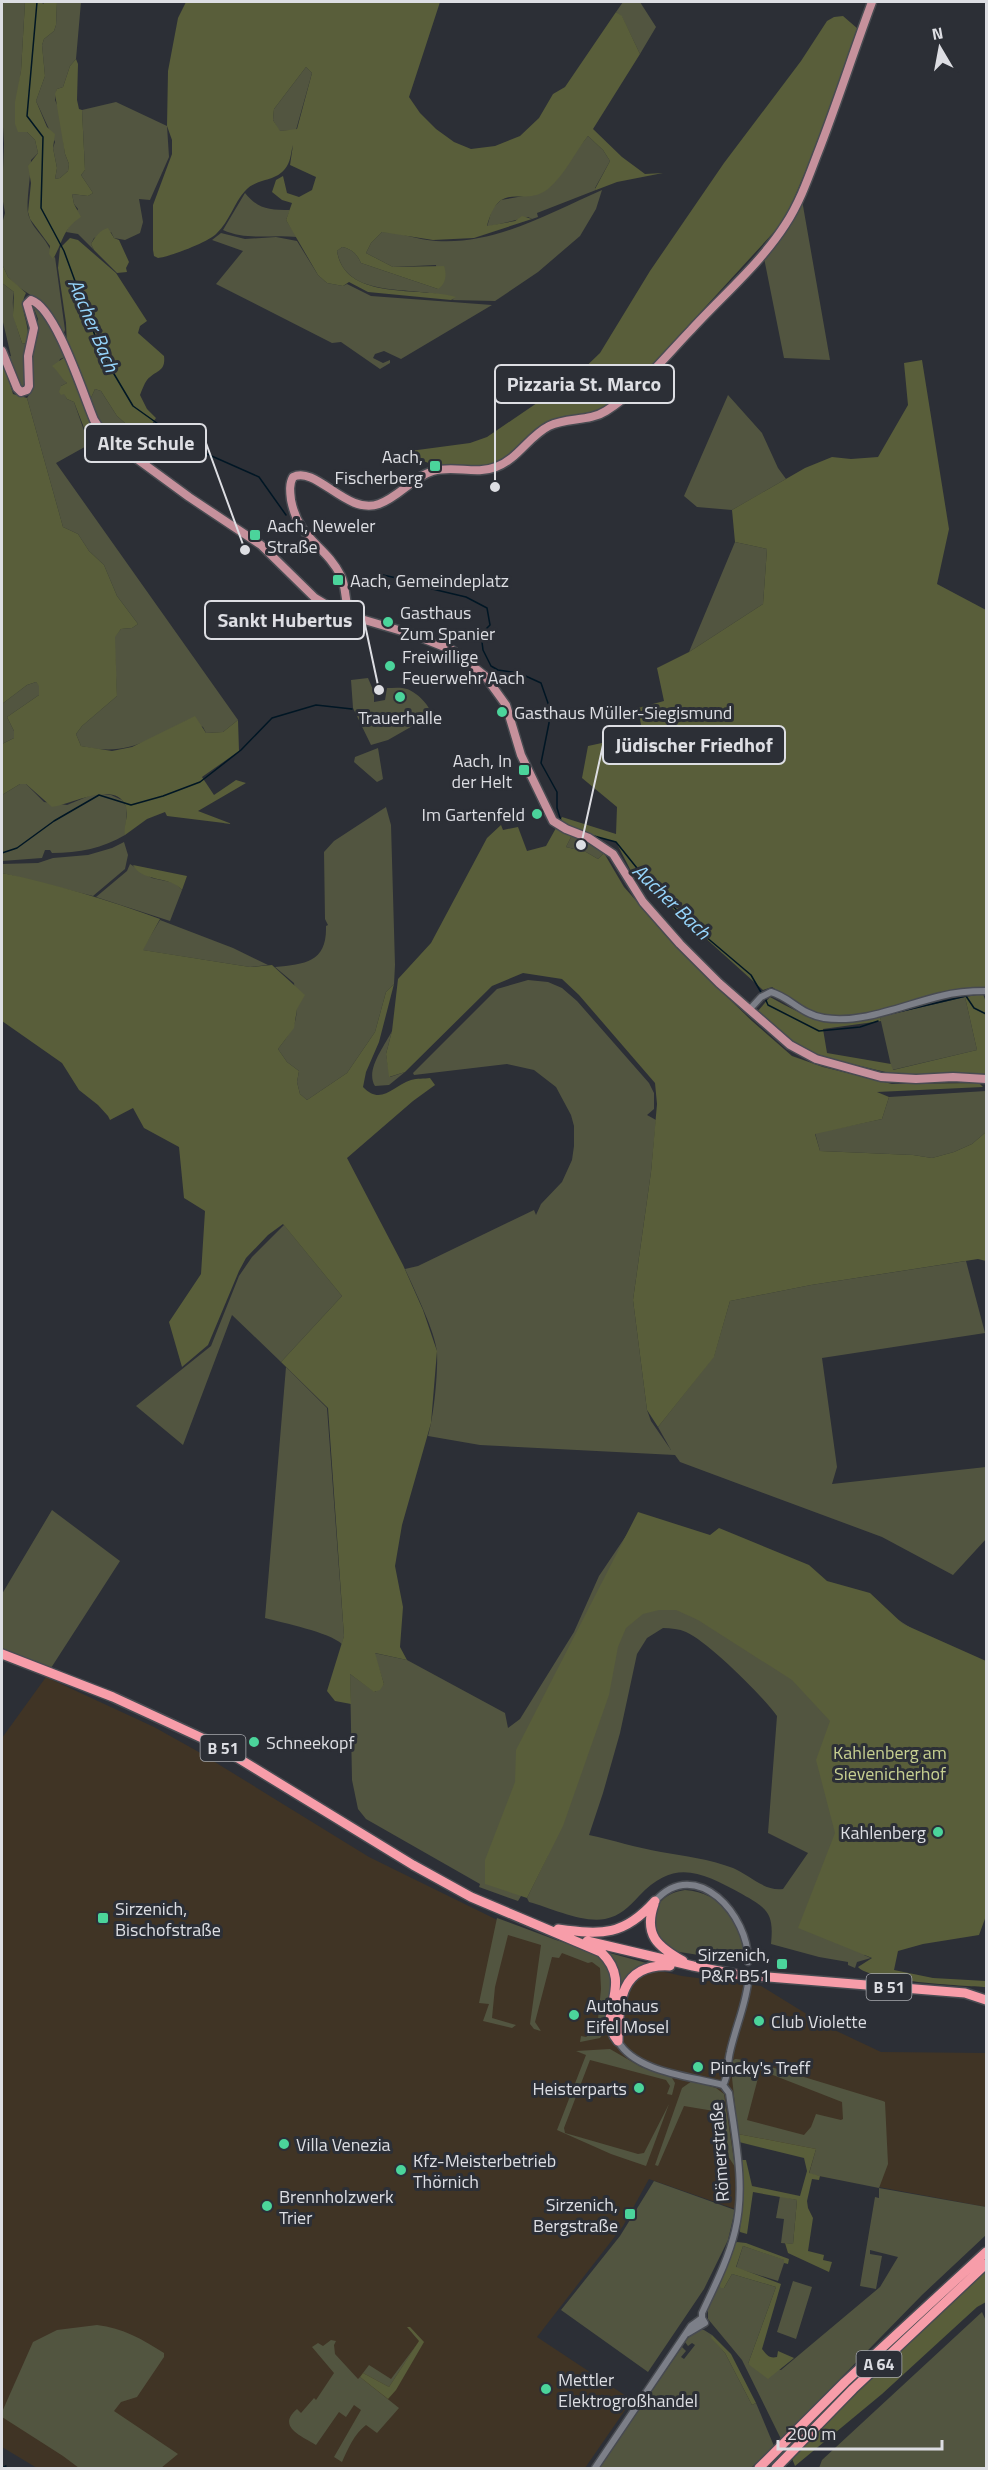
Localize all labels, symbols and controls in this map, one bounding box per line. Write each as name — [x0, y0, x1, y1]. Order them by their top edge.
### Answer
north arrow — [910, 18, 970, 78]
text: N — [930, 20, 945, 46]
water label: Aacher Bach — [60, 274, 128, 377]
callout: Pizzaria St. Marco — [495, 365, 674, 403]
text: Pizzaria St. Marco — [507, 368, 661, 399]
callout: Alte Schule — [85, 424, 206, 462]
text: Alte Schule — [98, 427, 194, 458]
place label: Aach, Fischerberg — [334, 443, 423, 491]
marker: Aach, Fischerberg — [428, 459, 442, 473]
place label: Aach, Neweler Straße — [267, 512, 376, 560]
marker: Aach, Neweler Straße — [248, 528, 262, 542]
place label: Aach, Gemeindeplatz — [350, 567, 509, 594]
marker: Aach, Gemeindeplatz — [331, 573, 345, 587]
place label: Gasthaus Zum Spanier — [400, 599, 495, 647]
callout: Sankt Hubertus — [205, 601, 364, 639]
text: Sankt Hubertus — [217, 604, 353, 635]
marker: Gasthaus Zum Spanier — [381, 615, 395, 629]
place label: Freiwillige Feuerwehr Aach — [402, 643, 525, 691]
marker: Freiwillige Feuerwehr Aach — [383, 659, 397, 673]
marker: Trauerhalle — [393, 690, 407, 704]
place label: Gasthaus Müller-Siegismund — [514, 699, 732, 726]
place label: Trauerhalle — [358, 704, 442, 731]
marker: Gasthaus Müller-Siegismund — [495, 705, 509, 719]
callout: Jüdischer Friedhof — [603, 726, 785, 764]
text: Jüdischer Friedhof — [615, 729, 773, 760]
place label: Aach, In der Helt — [452, 747, 513, 795]
marker: Aach, In der Helt — [517, 763, 531, 777]
place label: Im Gartenfeld — [422, 801, 525, 828]
marker: Im Gartenfeld — [530, 807, 544, 821]
water label: Aacher Bach — [626, 856, 719, 947]
place label: Schneekopf — [266, 1729, 354, 1756]
road number: B 51 — [200, 1735, 246, 1761]
marker: Schneekopf — [247, 1735, 261, 1749]
park label: Kahlenberg am Sievenicherhof — [833, 1739, 947, 1787]
place label: Kahlenberg — [840, 1819, 926, 1846]
marker: Kahlenberg — [931, 1825, 945, 1839]
place label: Sirzenich, Bischofstraße — [115, 1895, 221, 1943]
marker: Sirzenich, Bischofstraße — [96, 1911, 110, 1925]
place label: Sirzenich, P&R B51 — [698, 1941, 770, 1989]
marker: Sirzenich, P&R B51 — [775, 1957, 789, 1971]
road number: B 51 — [866, 1974, 912, 2000]
place label: Autohaus Eifel Mosel — [586, 1992, 669, 2040]
marker: Autohaus Eifel Mosel — [567, 2008, 581, 2022]
place label: Club Violette — [771, 2008, 867, 2035]
marker: Club Violette — [752, 2014, 766, 2028]
place label: Pincky's Treff — [710, 2054, 810, 2081]
marker: Pincky's Treff — [691, 2060, 705, 2074]
place label: Heisterparts — [532, 2075, 627, 2102]
marker: Heisterparts — [632, 2081, 646, 2095]
street label: Römerstraße — [702, 2101, 736, 2203]
place label: Villa Venezia — [296, 2131, 391, 2158]
marker: Villa Venezia — [277, 2137, 291, 2151]
place label: Kfz-Meisterbetrieb Thörnich — [413, 2147, 556, 2195]
marker: Kfz-Meisterbetrieb Thörnich — [394, 2163, 408, 2177]
place label: Brennholzwerk Trier — [279, 2183, 394, 2231]
place label: Sirzenich, Bergstraße — [533, 2191, 618, 2239]
marker: Brennholzwerk Trier — [260, 2199, 274, 2213]
marker: Sirzenich, Bergstraße — [623, 2207, 637, 2221]
road number: A 64 — [856, 2351, 902, 2377]
place label: Mettler Elektrogroßhandel — [558, 2366, 698, 2414]
marker: Mettler Elektrogroßhandel — [539, 2382, 553, 2396]
scale bar — [778, 2413, 942, 2451]
text: 200 m — [787, 2420, 836, 2447]

